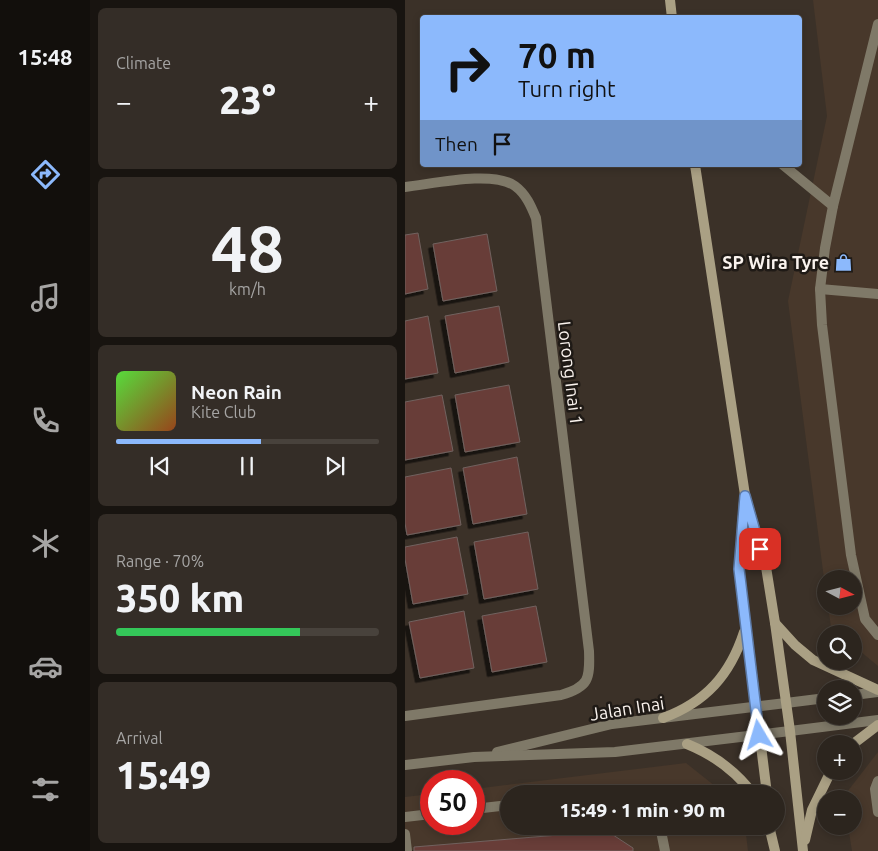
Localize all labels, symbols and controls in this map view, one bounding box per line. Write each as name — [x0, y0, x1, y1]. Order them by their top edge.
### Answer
icon: right — [435, 35, 500, 100]
text: 70 m — [518, 35, 596, 75]
text: 15:48 — [17, 44, 73, 69]
text: Climate — [116, 54, 171, 72]
text: Turn right — [518, 76, 616, 101]
text: 23° — [219, 79, 276, 121]
text: − — [116, 86, 132, 117]
text: + — [363, 86, 379, 117]
icon: arrive — [488, 130, 516, 158]
text: Then — [435, 133, 478, 155]
icon: directions — [28, 157, 63, 192]
text: 48 — [211, 211, 284, 284]
place label: SP Wira Tyre — [722, 252, 829, 272]
shop icon: SP Wira Tyre — [833, 252, 853, 272]
icon: music — [28, 280, 63, 315]
text: km/h — [229, 280, 266, 298]
street label: Lorong Inai 1 — [555, 320, 587, 426]
text: Neon Rain — [191, 381, 282, 403]
icon: phone — [28, 403, 63, 438]
text: Kite Club — [191, 403, 256, 421]
icon: previous — [146, 452, 174, 480]
icon: pause — [233, 452, 261, 480]
icon: next — [321, 452, 349, 480]
icon: climate — [28, 526, 63, 561]
pin — [739, 528, 781, 570]
icon: arrive — [746, 535, 774, 563]
text: Range · 70% — [116, 552, 204, 570]
north arrow — [817, 570, 863, 615]
map controls — [817, 570, 862, 835]
text: 350 km — [116, 577, 244, 619]
button: search — [817, 625, 862, 670]
icon: car — [28, 649, 63, 684]
button: layers — [817, 680, 862, 725]
street label: Jalan Inai — [588, 692, 666, 724]
position arrow — [732, 708, 784, 760]
text: Arrival — [116, 729, 163, 747]
button: + — [817, 735, 862, 780]
text: 15:49 — [116, 754, 211, 796]
speed limit sign: 50 — [420, 770, 485, 835]
icon: filters — [28, 772, 63, 807]
button: − — [817, 790, 862, 835]
text: 15:49 · 1 min · 90 m — [560, 799, 725, 821]

